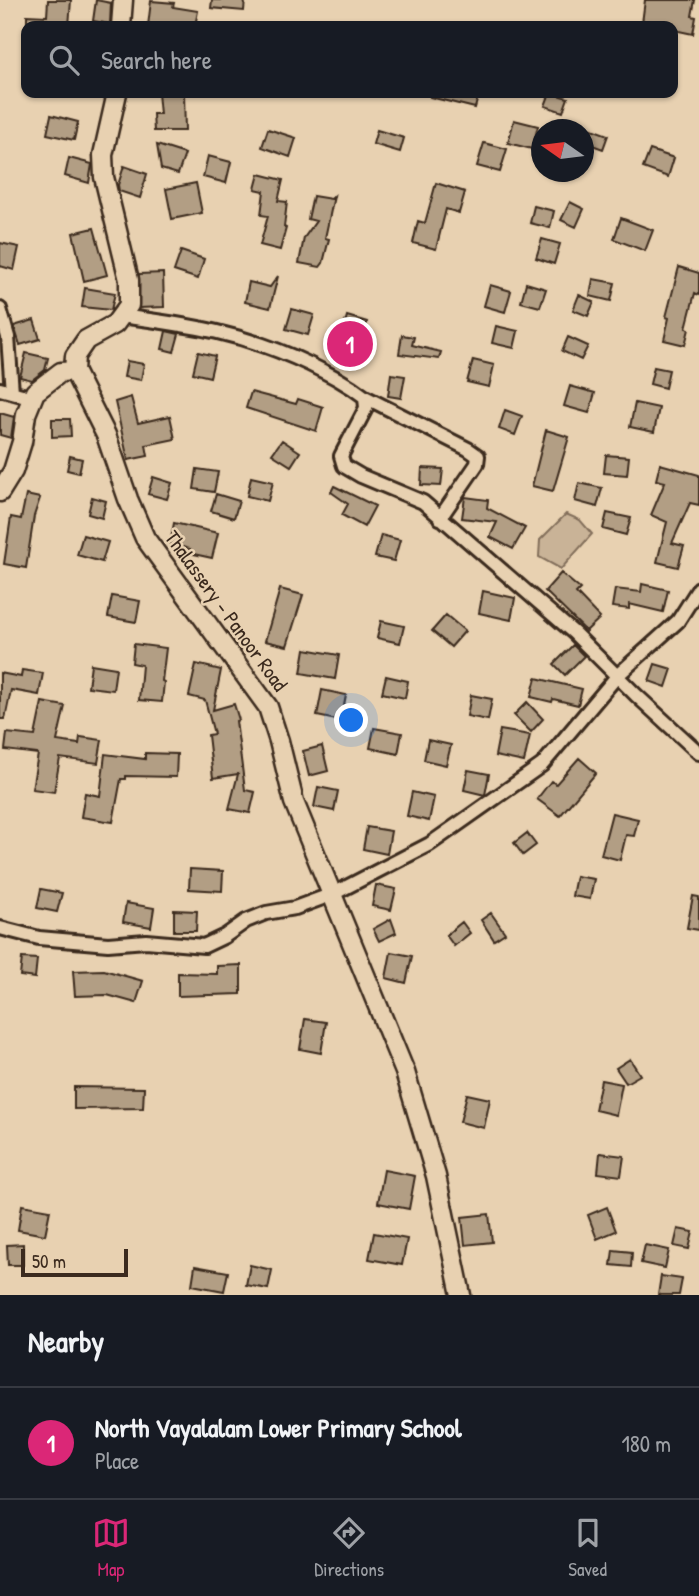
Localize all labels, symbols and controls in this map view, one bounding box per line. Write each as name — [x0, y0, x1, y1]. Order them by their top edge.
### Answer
search box — [21, 21, 678, 98]
icon: search — [45, 41, 83, 79]
text: Search here — [101, 42, 212, 77]
north arrow — [531, 119, 594, 182]
pin: 1 — [327, 318, 373, 370]
street label: Thalassery - Panoor Road — [158, 524, 295, 697]
your location — [334, 703, 368, 737]
scale bar — [21, 1246, 128, 1278]
text: 50 m — [32, 1248, 66, 1274]
text: Nearby — [28, 1321, 104, 1361]
text: North Vayalalam Lower Primary School — [95, 1410, 462, 1445]
text: 1 — [47, 1428, 55, 1459]
text: 180 m — [621, 1428, 671, 1459]
text: Place — [95, 1445, 139, 1476]
tab: Map — [92, 1514, 130, 1582]
tab: Directions — [314, 1514, 384, 1582]
tab: Saved — [568, 1514, 607, 1582]

